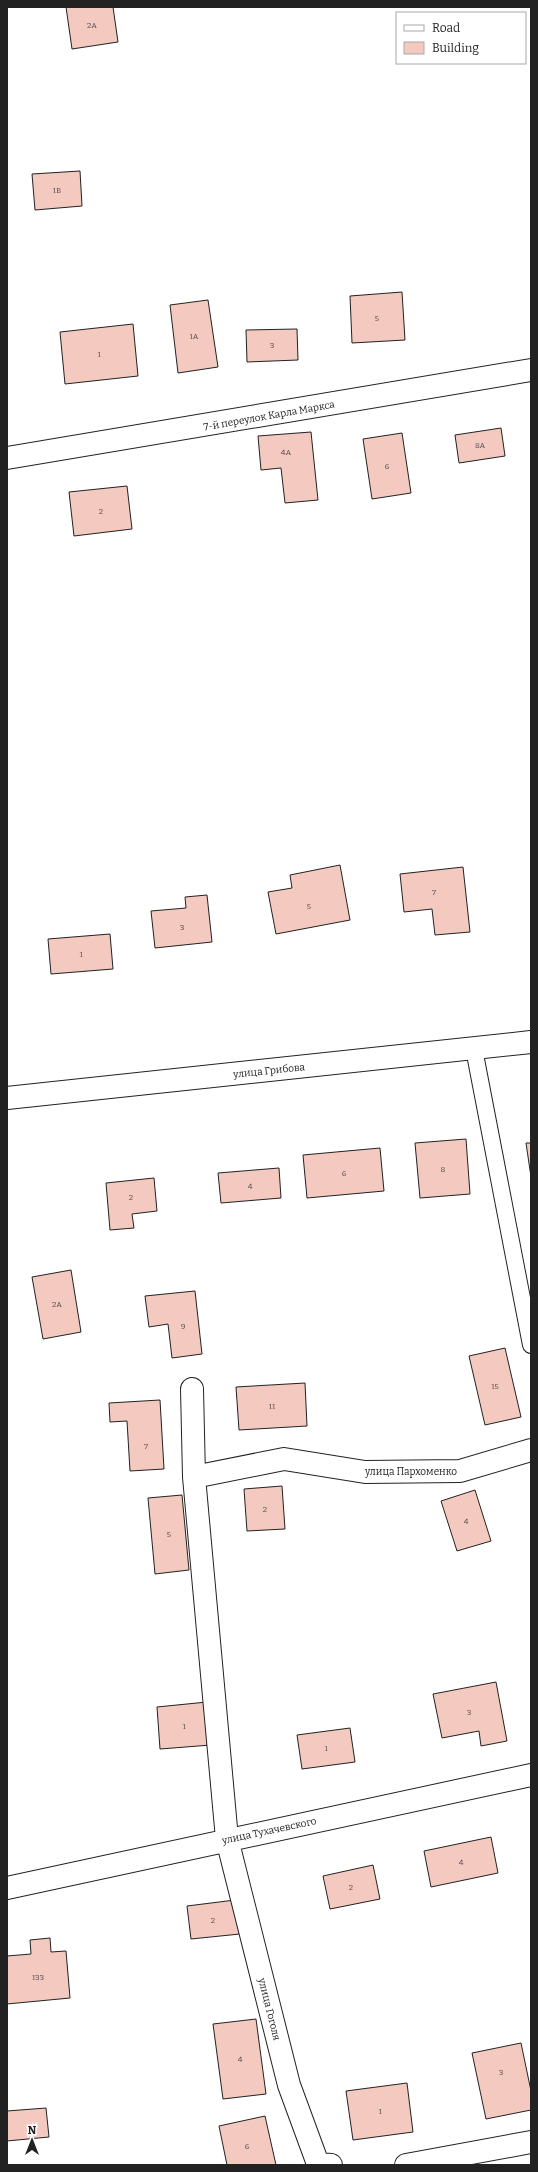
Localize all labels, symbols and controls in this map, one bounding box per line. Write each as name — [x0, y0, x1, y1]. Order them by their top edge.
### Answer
legend — [396, 12, 526, 64]
house number: 2А — [87, 21, 97, 30]
text: Road — [432, 21, 460, 35]
text: Building — [432, 41, 479, 55]
house number: 1В — [53, 186, 61, 195]
house number: 5 — [375, 314, 379, 323]
house number: 1А — [190, 332, 199, 341]
house number: 3 — [270, 341, 275, 350]
house number: 1 — [97, 350, 101, 359]
street label: 7-й переулок Карла Маркса — [203, 398, 336, 433]
house number: 8А — [475, 441, 485, 450]
house number: 4А — [281, 448, 291, 457]
house number: 6 — [385, 462, 390, 471]
house number: 2 — [99, 507, 103, 516]
house number: 7 — [432, 888, 436, 897]
house number: 5 — [307, 902, 311, 911]
house number: 3 — [180, 923, 185, 932]
house number: 1 — [79, 950, 83, 959]
street label: улица Грибова — [232, 1060, 306, 1081]
house number: 8 — [441, 1165, 446, 1174]
house number: 6 — [342, 1169, 347, 1178]
house number: 4 — [248, 1182, 253, 1191]
house number: 2 — [129, 1193, 133, 1202]
house number: 2А — [52, 1300, 62, 1309]
house number: 9 — [181, 1322, 186, 1331]
house number: 15 — [491, 1382, 499, 1391]
house number: 11 — [269, 1402, 276, 1411]
house number: 7 — [144, 1442, 148, 1451]
street label: улица Пархоменко — [364, 1466, 457, 1478]
house number: 2 — [263, 1505, 267, 1514]
house number: 4 — [464, 1517, 469, 1526]
house number: 5 — [167, 1530, 171, 1539]
house number: 3 — [467, 1708, 472, 1717]
house number: 1 — [182, 1722, 186, 1731]
house number: 1 — [324, 1744, 328, 1753]
street label: улица Тухачевского — [220, 1815, 318, 1847]
house number: 4 — [459, 1858, 464, 1867]
house number: 2 — [349, 1883, 353, 1892]
house number: 2 — [211, 1916, 215, 1925]
house number: 133 — [32, 1973, 45, 1982]
street label: улица Гоголя — [255, 1976, 283, 2042]
house number: 4 — [238, 2055, 243, 2064]
house number: 3 — [499, 2068, 504, 2077]
house number: 1 — [378, 2107, 382, 2116]
north arrow — [12, 2120, 52, 2160]
text: N — [28, 2124, 37, 2137]
house number: 6 — [245, 2142, 250, 2151]

